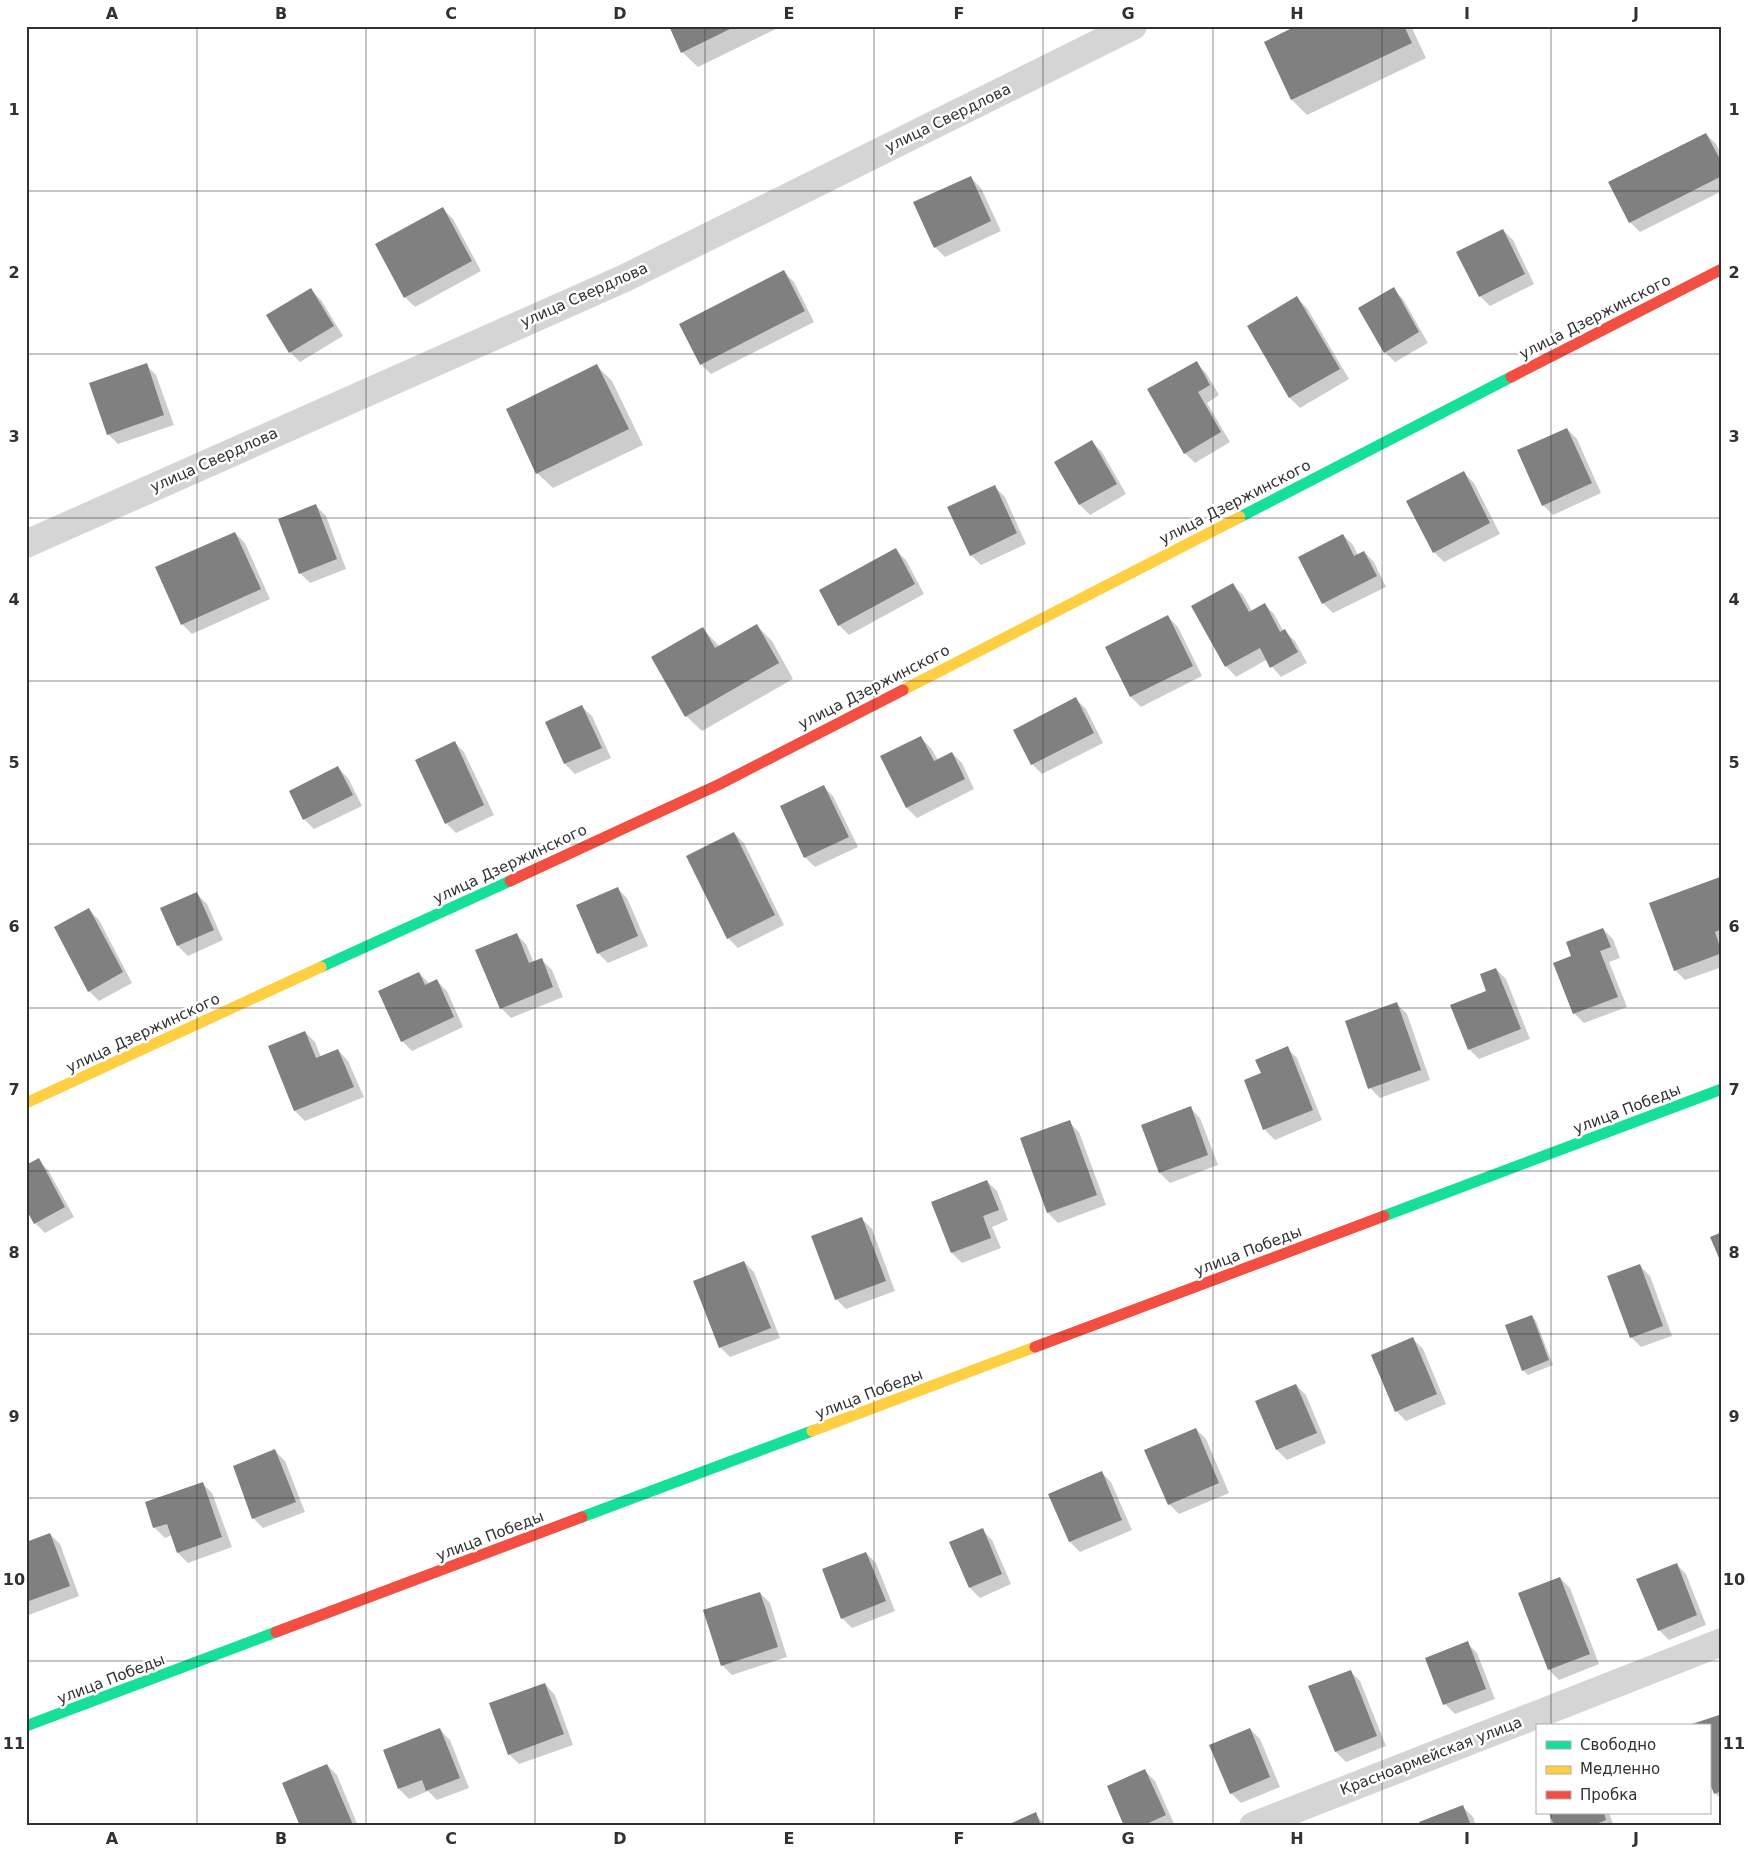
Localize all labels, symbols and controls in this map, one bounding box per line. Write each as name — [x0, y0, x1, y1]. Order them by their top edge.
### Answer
text: A — [106, 4, 119, 23]
text: B — [275, 4, 287, 23]
text: C — [445, 4, 457, 23]
text: D — [613, 4, 627, 23]
text: E — [784, 4, 794, 23]
text: F — [954, 4, 964, 23]
text: G — [1121, 4, 1135, 23]
text: H — [1290, 4, 1304, 23]
text: I — [1464, 4, 1470, 23]
text: J — [1632, 4, 1639, 23]
street label: улица Свердлова — [882, 80, 1014, 156]
text: 1 — [8, 100, 20, 119]
text: 1 — [1728, 100, 1740, 119]
street label: улица Свердлова — [517, 259, 651, 331]
text: 2 — [8, 263, 20, 282]
text: 2 — [1728, 263, 1740, 282]
street label: улица Дзержинского — [1516, 271, 1674, 363]
street label: улица Свердлова — [147, 424, 281, 496]
text: 3 — [8, 427, 20, 446]
text: 3 — [1728, 427, 1740, 446]
street label: улица Дзержинского — [1156, 456, 1314, 548]
text: 4 — [8, 590, 20, 609]
text: 4 — [1728, 590, 1740, 609]
street label: улица Дзержинского — [795, 641, 953, 733]
text: 5 — [8, 753, 20, 772]
text: 5 — [1728, 753, 1740, 772]
street label: улица Дзержинского — [430, 820, 590, 908]
text: 6 — [8, 917, 20, 936]
text: 6 — [1728, 917, 1740, 936]
street label: улица Дзержинского — [63, 989, 223, 1077]
text: 7 — [8, 1080, 20, 1099]
street label: улица Победы — [1571, 1080, 1683, 1138]
text: 7 — [1728, 1080, 1740, 1099]
street label: улица Победы — [1192, 1222, 1304, 1280]
text: 8 — [8, 1243, 20, 1262]
text: 8 — [1728, 1243, 1740, 1262]
street label: улица Победы — [813, 1365, 925, 1423]
text: 9 — [8, 1407, 20, 1426]
text: 9 — [1728, 1407, 1740, 1426]
street label: улица Победы — [434, 1507, 546, 1565]
text: 10 — [3, 1570, 25, 1589]
text: 10 — [1723, 1570, 1745, 1589]
street label: улица Победы — [55, 1650, 167, 1708]
street label: Красноармейская улица — [1337, 1713, 1525, 1799]
legend — [1536, 1724, 1710, 1814]
text: 11 — [3, 1734, 25, 1753]
text: 11 — [1723, 1734, 1745, 1753]
text: Свободно — [1580, 1736, 1656, 1754]
text: Медленно — [1580, 1760, 1660, 1778]
text: Пробка — [1580, 1786, 1637, 1804]
text: A — [106, 1829, 119, 1848]
text: B — [275, 1829, 287, 1848]
text: C — [445, 1829, 457, 1848]
text: D — [613, 1829, 627, 1848]
text: E — [784, 1829, 794, 1848]
text: F — [954, 1829, 964, 1848]
text: G — [1121, 1829, 1135, 1848]
text: H — [1290, 1829, 1304, 1848]
text: I — [1464, 1829, 1470, 1848]
text: J — [1632, 1829, 1639, 1848]

